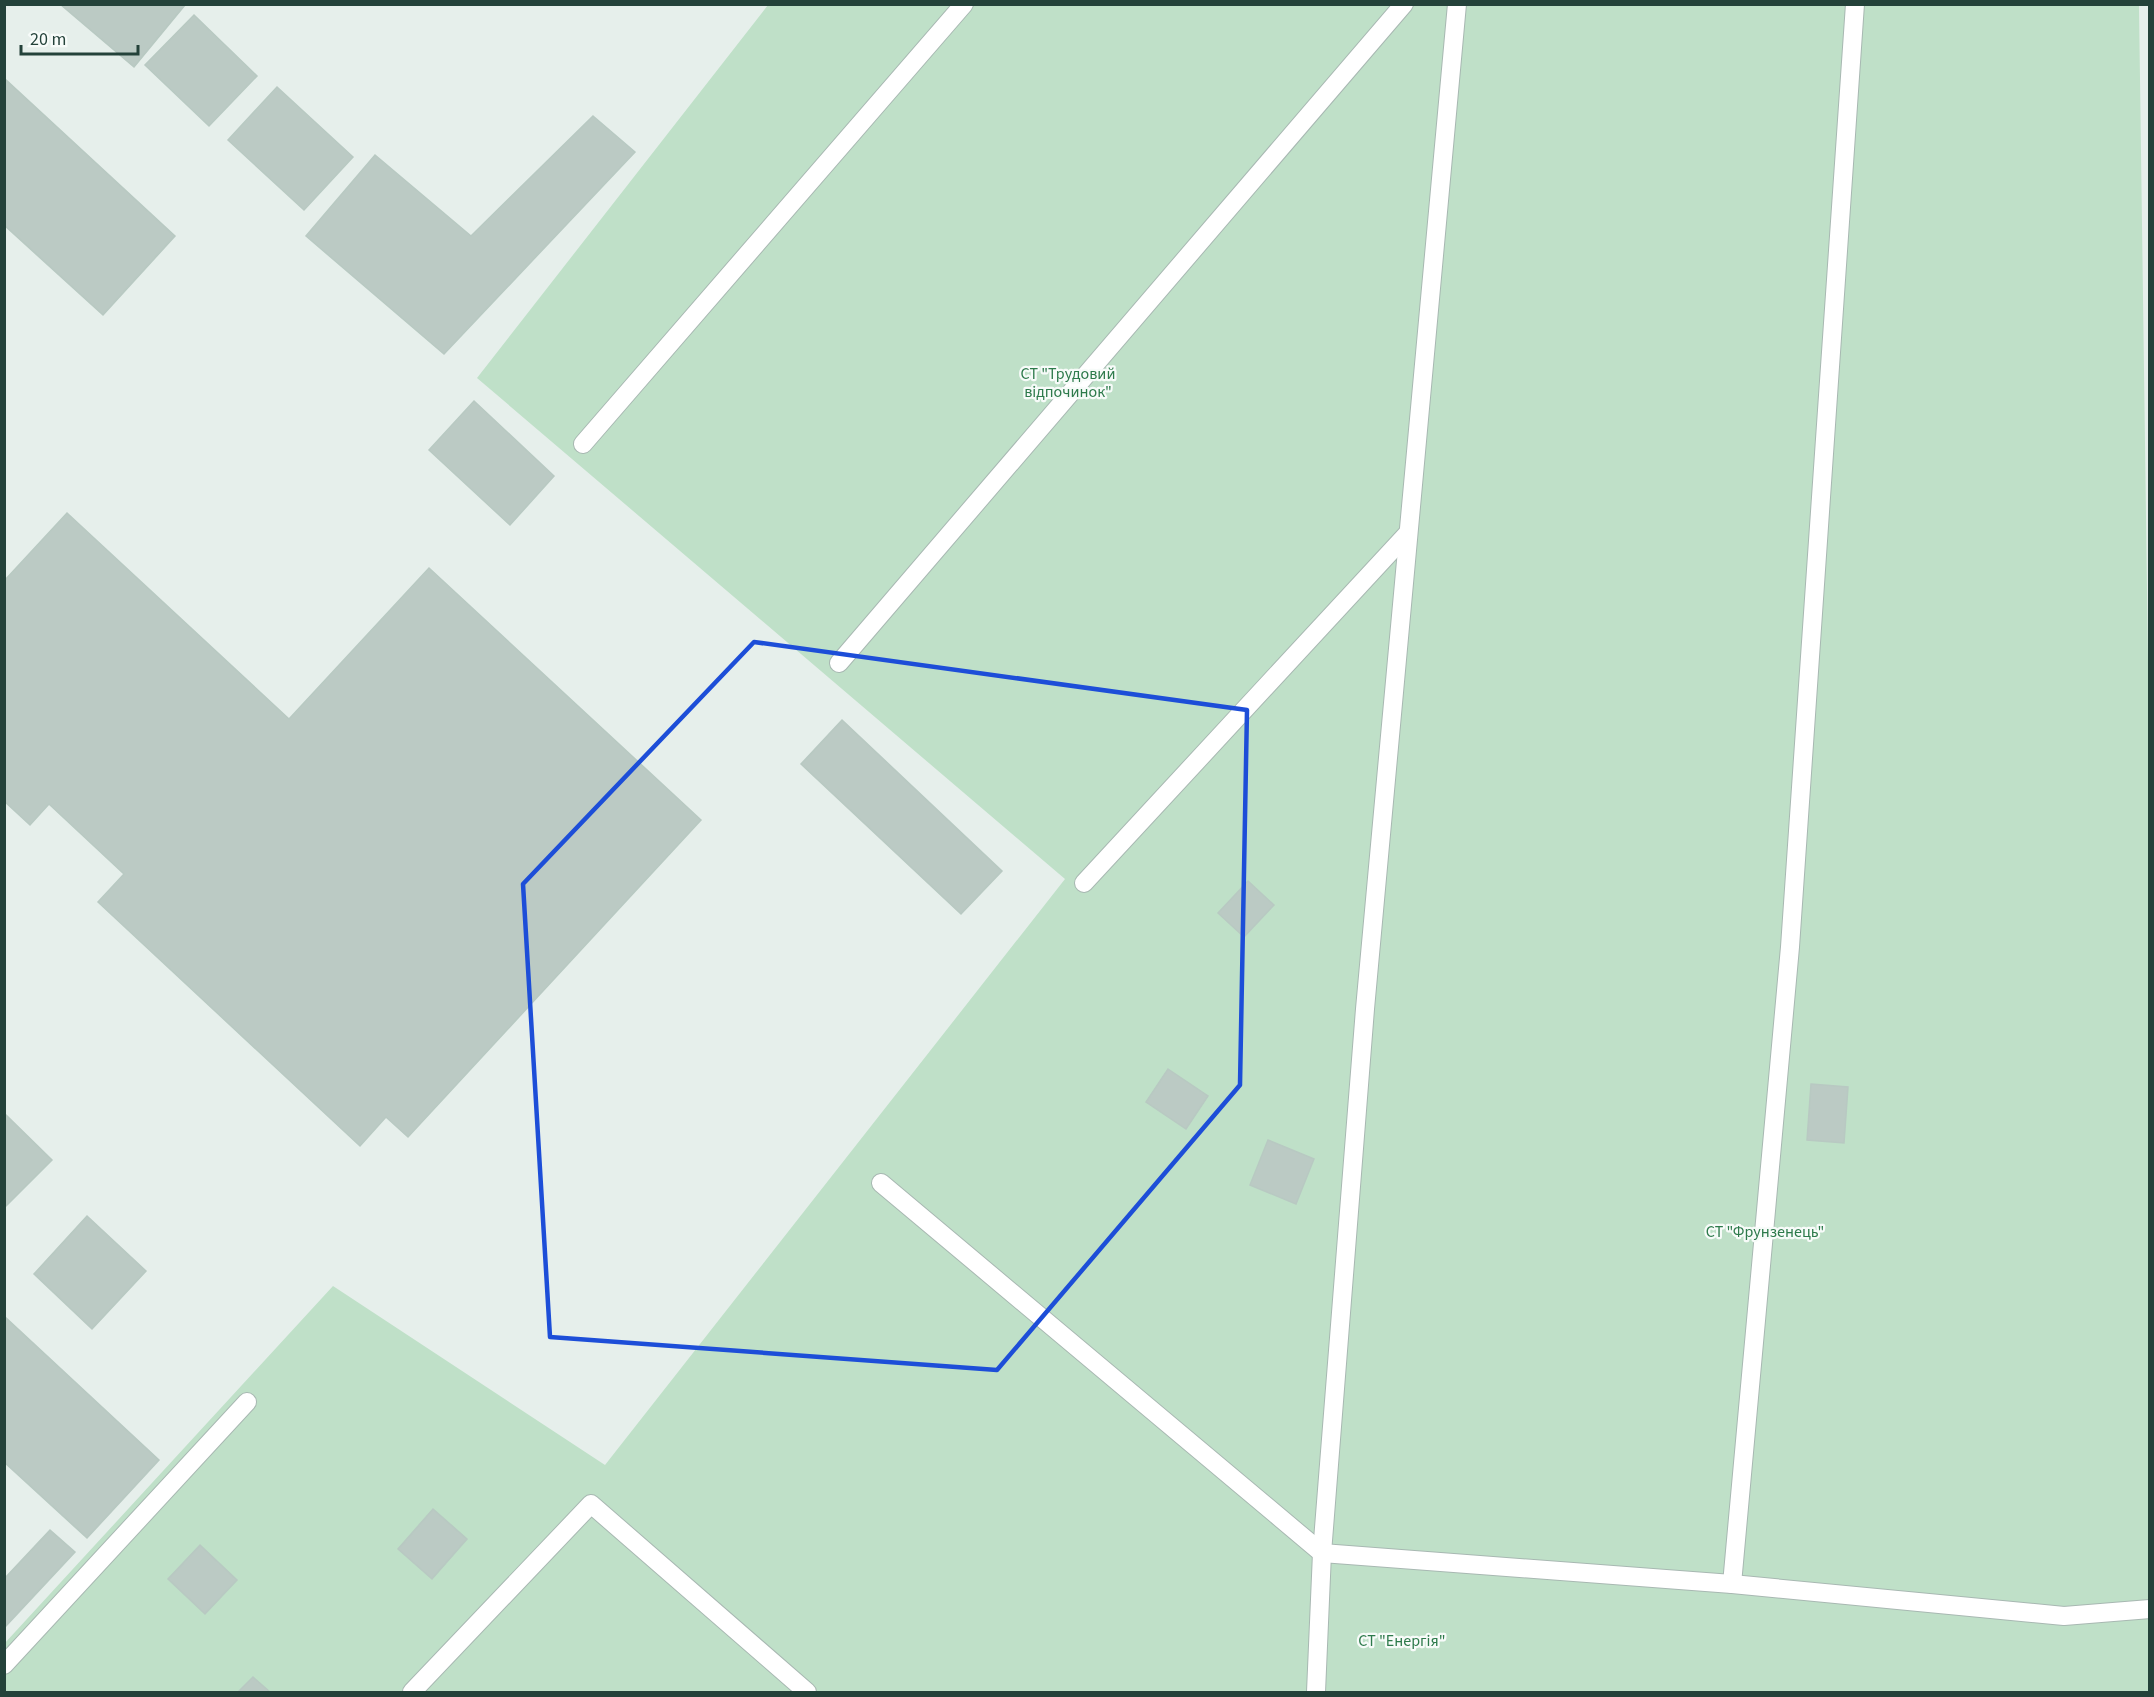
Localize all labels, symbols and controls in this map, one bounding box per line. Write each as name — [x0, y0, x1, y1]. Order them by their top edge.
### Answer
scale bar — [21, 18, 138, 56]
text: 20 m — [30, 27, 66, 52]
park label: СТ "Трудовий відпочинок" — [1021, 363, 1115, 403]
park label: СТ "Фрунзенець" — [1706, 1221, 1824, 1243]
park label: СТ "Енергія" — [1358, 1630, 1446, 1652]

